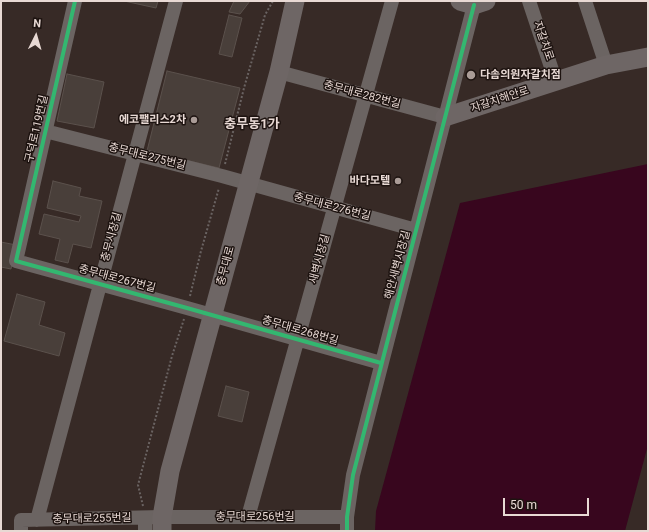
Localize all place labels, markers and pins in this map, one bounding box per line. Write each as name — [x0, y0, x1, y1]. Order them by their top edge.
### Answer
place label: 다솜의원자갈치점 — [480, 68, 561, 82]
marker: 다솜의원자갈치점 — [465, 69, 477, 81]
place label: 에코팰리스2차 — [119, 113, 186, 127]
marker: 에코팰리스2차 — [189, 115, 199, 125]
place label: 바다모텔 — [350, 174, 390, 188]
marker: 바다모텔 — [393, 176, 403, 186]

